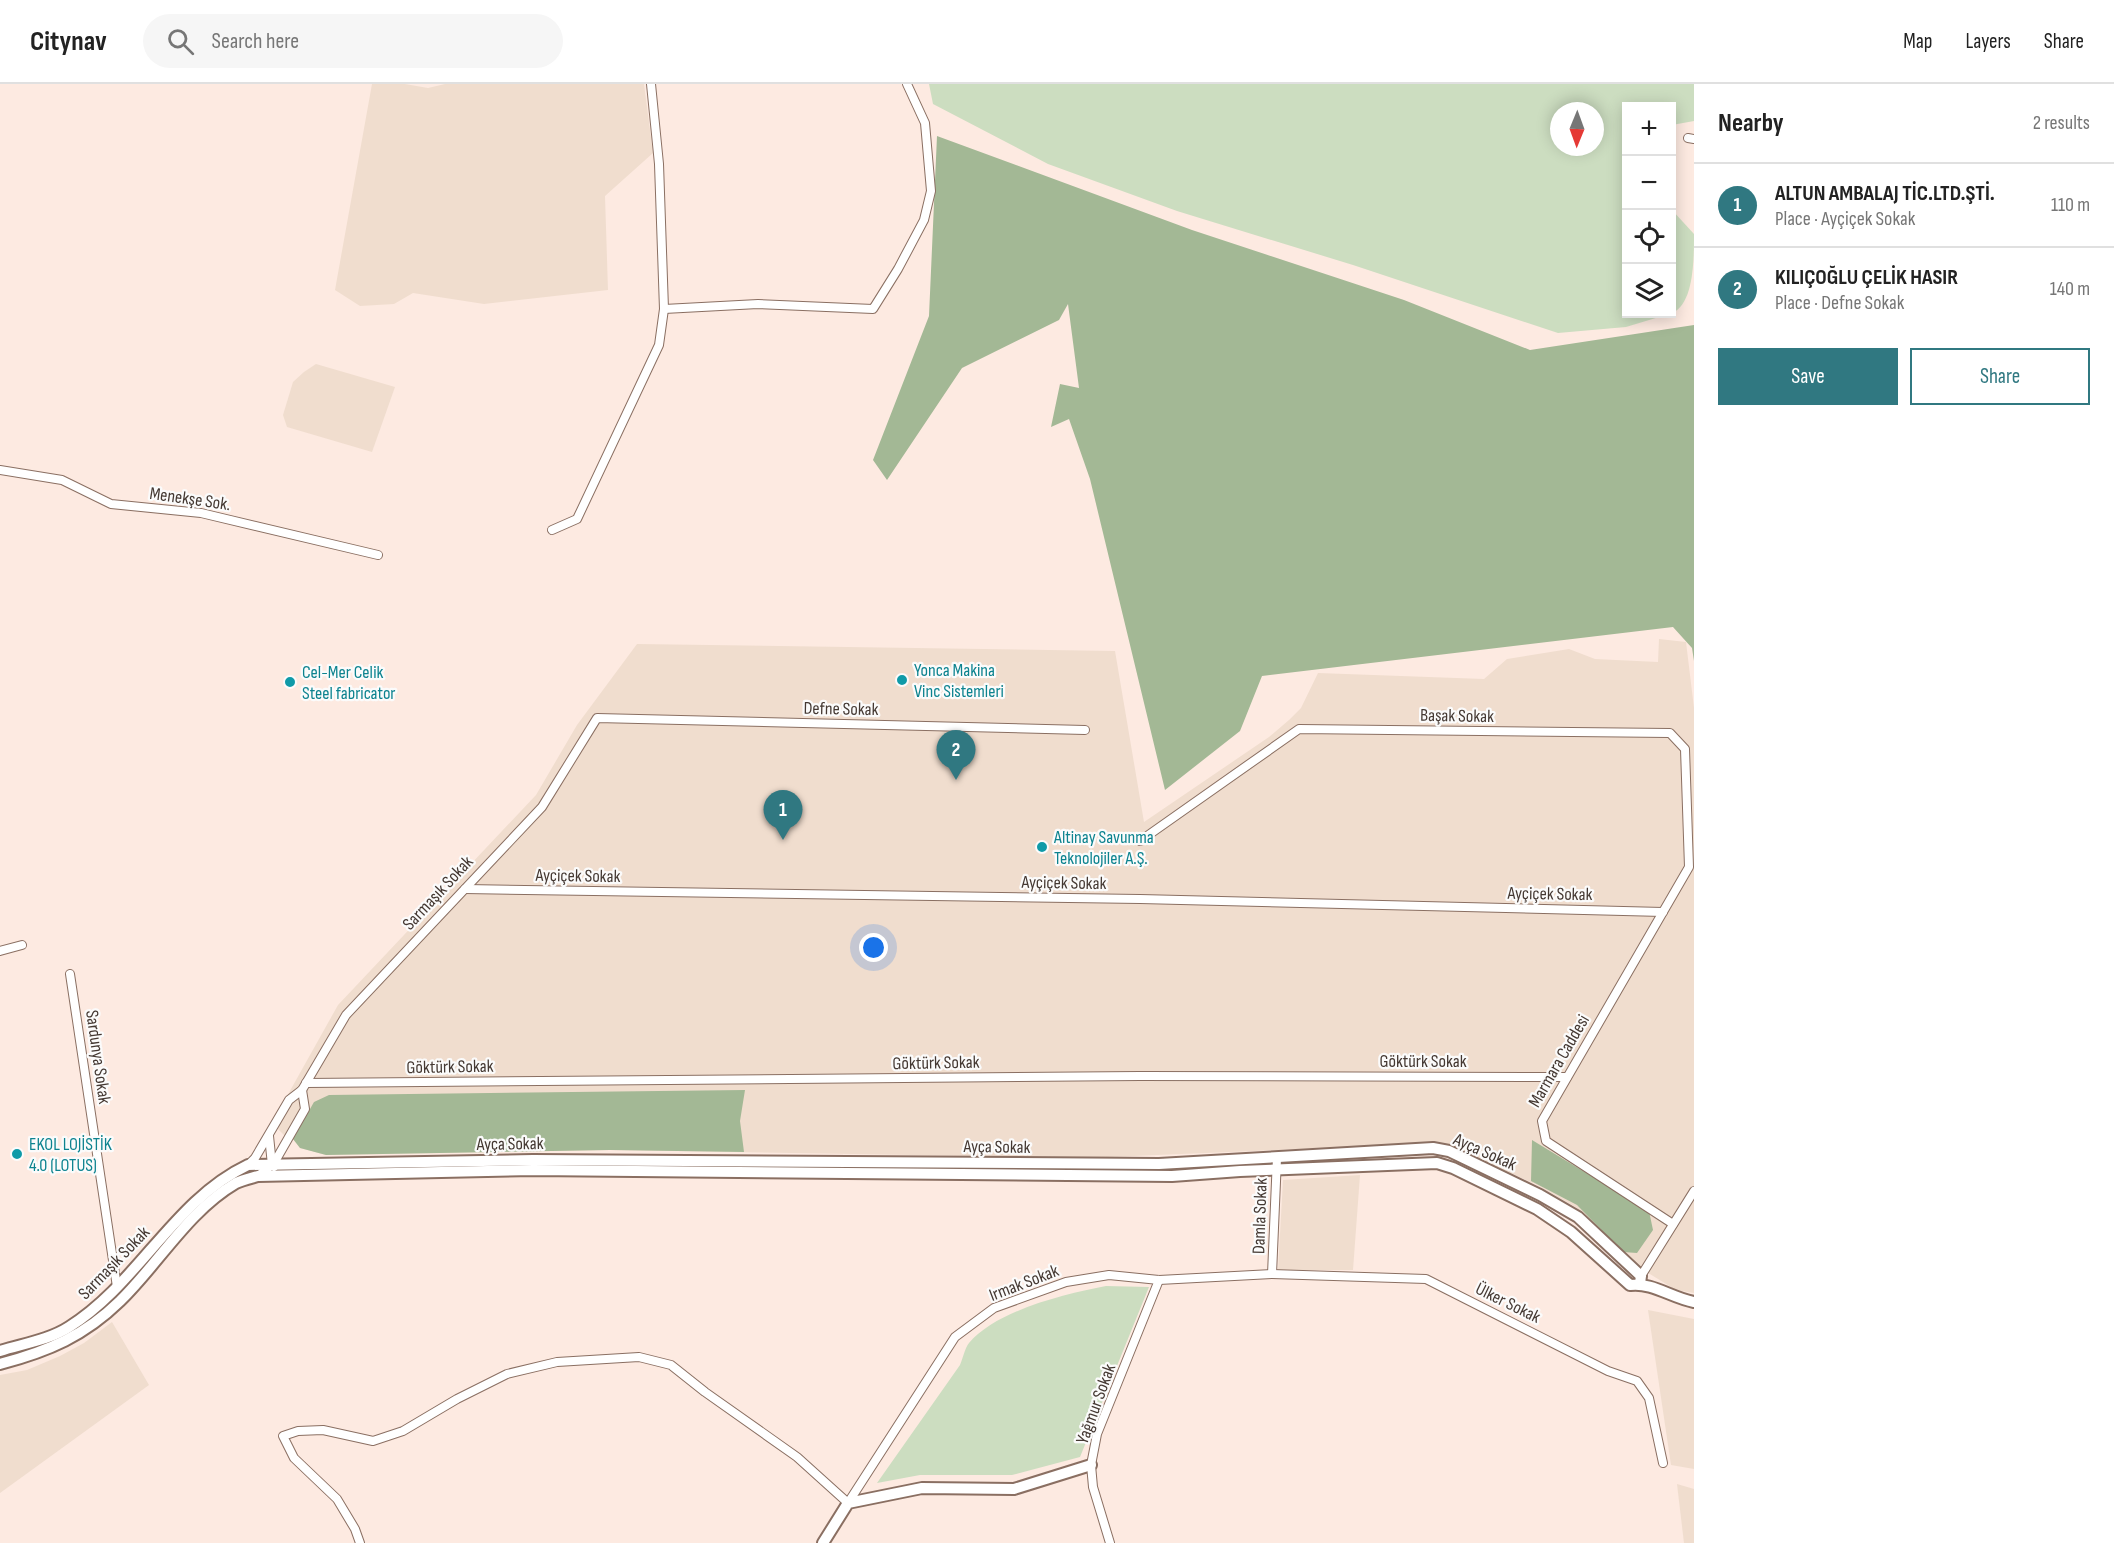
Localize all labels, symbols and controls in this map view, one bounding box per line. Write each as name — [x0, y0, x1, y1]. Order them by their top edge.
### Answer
search box — [143, 14, 563, 68]
text: Citynav — [30, 25, 107, 58]
icon: search — [164, 25, 197, 58]
text: Search here — [212, 28, 299, 55]
text: Map — [1903, 29, 1932, 54]
text: Layers — [1965, 29, 2011, 54]
text: Share — [2044, 29, 2084, 54]
north arrow — [1550, 102, 1604, 156]
map controls — [1622, 102, 1676, 318]
button: + — [1622, 102, 1676, 156]
text: Nearby — [1718, 108, 1784, 139]
text: 2 results — [2033, 111, 2090, 135]
button: − — [1622, 156, 1676, 210]
text: ALTUN AMBALAJ TİC.LTD.ŞTİ. — [1775, 180, 1995, 207]
text: 1 — [1734, 193, 1741, 217]
text: 110 m — [2051, 193, 2090, 217]
text: Place · Ayçiçek Sokak — [1775, 207, 1915, 231]
button: locate — [1622, 210, 1676, 264]
button: layers — [1622, 264, 1676, 318]
text: KILIÇOĞLU ÇELİK HASIR — [1775, 264, 1958, 291]
text: 2 — [1733, 277, 1742, 301]
text: 140 m — [2050, 277, 2090, 301]
text: Place · Defne Sokak — [1775, 291, 1904, 315]
button: Save — [1718, 348, 1898, 405]
button: Share — [1910, 348, 2090, 405]
street label: Menekşe Sok. — [148, 483, 232, 515]
place label: Yonca Makina Vinc Sistemleri — [914, 660, 1004, 702]
place label: Cel-Mer Celik Steel fabricator — [302, 662, 396, 704]
marker: Yonca Makina Vinc Sistemleri — [895, 673, 909, 687]
marker: Cel-Mer Celik Steel fabricator — [283, 675, 297, 689]
street label: Defne Sokak — [803, 698, 879, 720]
street label: Başak Sokak — [1420, 705, 1494, 727]
pin: 2 — [936, 730, 976, 780]
pin: 1 — [764, 790, 802, 840]
place label: Altinay Savunma Teknolojiler A.Ş. — [1053, 827, 1154, 869]
marker: Altinay Savunma Teknolojiler A.Ş. — [1035, 840, 1049, 854]
street label: Sarmaşık Sokak — [398, 851, 478, 934]
street label: Ayçiçek Sokak — [534, 865, 621, 887]
street label: Ayçiçek Sokak — [1020, 872, 1107, 894]
street label: Ayçiçek Sokak — [1506, 883, 1593, 905]
your location — [859, 933, 888, 962]
street label: Sardunya Sokak — [81, 1009, 115, 1105]
street label: Marmara Caddesi — [1524, 1011, 1594, 1111]
street label: Göktürk Sokak — [1379, 1051, 1467, 1072]
street label: Göktürk Sokak — [892, 1052, 980, 1074]
street label: Göktürk Sokak — [406, 1056, 494, 1078]
street label: Ayça Sokak — [1449, 1128, 1520, 1175]
street label: Ayça Sokak — [475, 1133, 544, 1155]
place label: EKOL LOJİSTİK 4.0 (LOTUS) — [29, 1134, 113, 1176]
street label: Ayça Sokak — [962, 1136, 1031, 1158]
marker: EKOL LOJİSTİK 4.0 (LOTUS) — [10, 1147, 24, 1161]
street label: Damla Sokak — [1248, 1177, 1272, 1254]
street label: Sarmaşık Sokak — [74, 1222, 154, 1304]
street label: Irmak Sokak — [986, 1260, 1062, 1306]
street label: Ülker Sokak — [1472, 1278, 1544, 1328]
street label: Yağmur Sokak — [1072, 1361, 1120, 1447]

